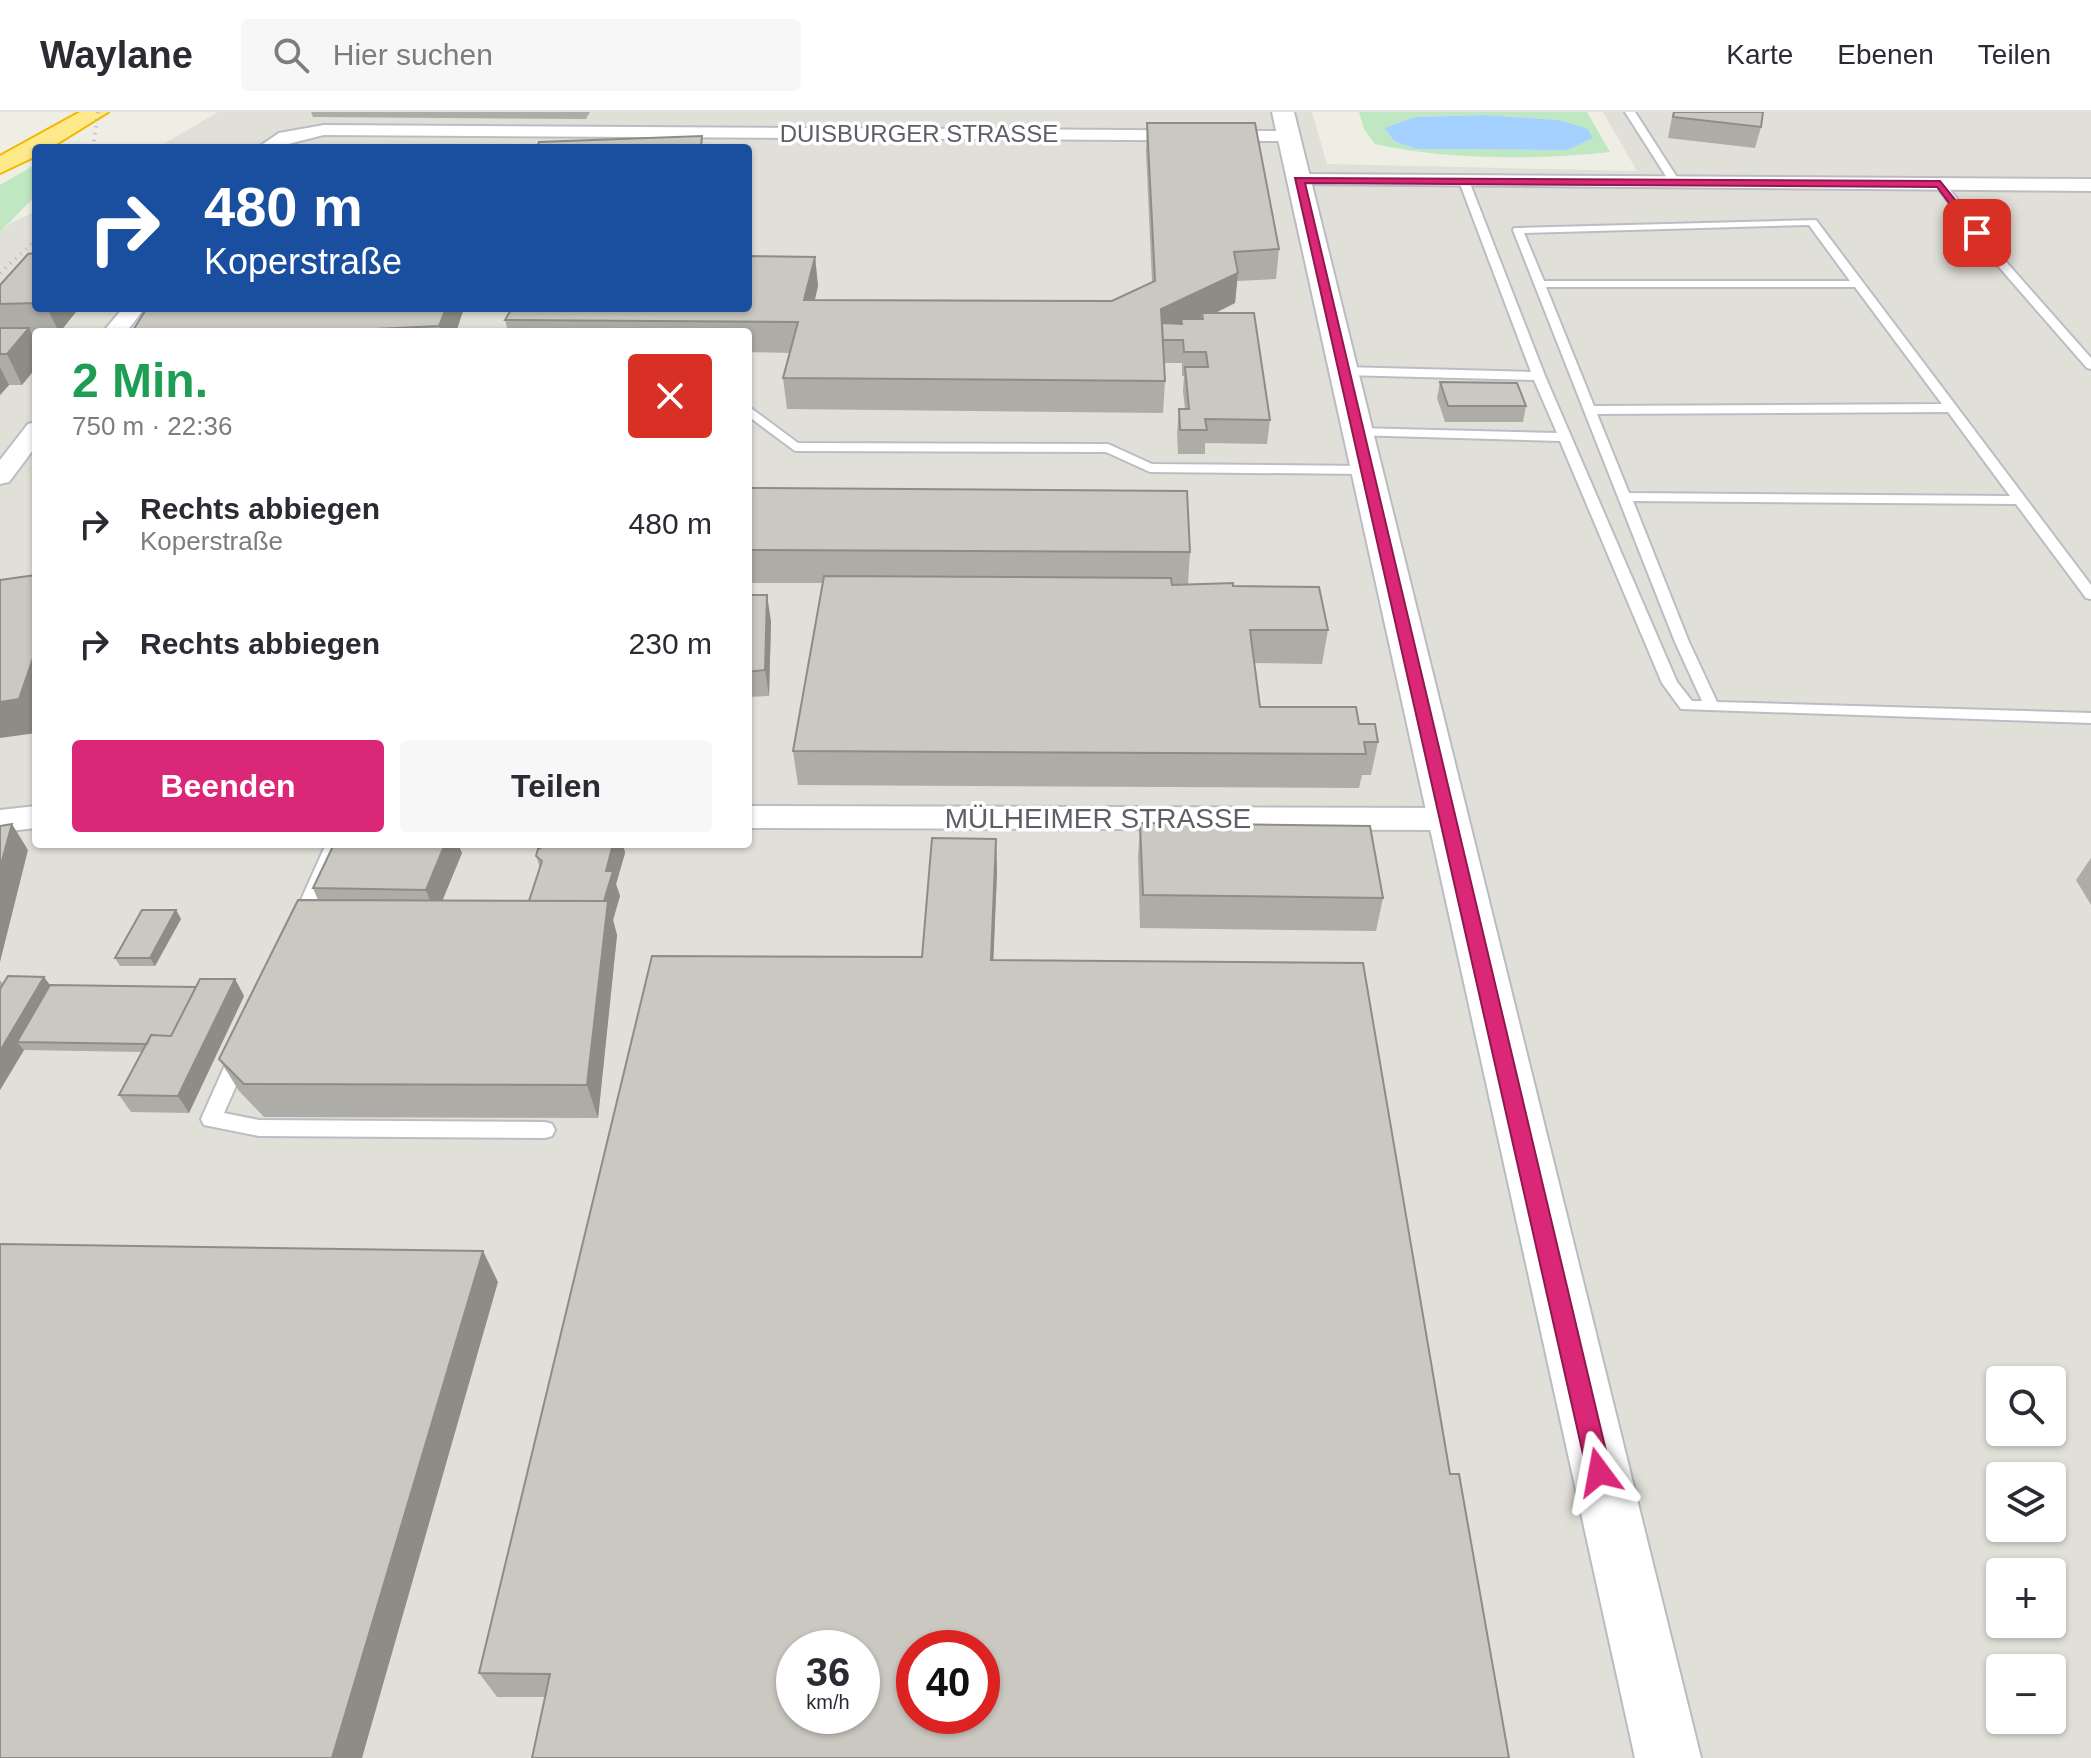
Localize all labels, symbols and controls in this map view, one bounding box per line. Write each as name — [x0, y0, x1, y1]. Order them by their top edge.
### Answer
search box — [241, 19, 801, 91]
icon: search — [269, 33, 313, 77]
text: Waylane — [40, 34, 193, 76]
text: Hier suchen — [333, 38, 493, 71]
text: Karte — [1726, 39, 1793, 70]
text: Ebenen — [1837, 39, 1934, 70]
text: Teilen — [1978, 39, 2051, 70]
street label: DUISBURGER STRASSE — [780, 120, 1058, 147]
text: 480 m — [204, 175, 363, 238]
icon: right — [72, 176, 176, 280]
pin — [1943, 199, 2011, 267]
icon: arrive — [1955, 211, 1999, 255]
text: Koperstraße — [204, 241, 402, 282]
text: 2 Min. — [72, 354, 208, 407]
button: close — [628, 354, 712, 438]
text: 750 m · 22:36 — [72, 411, 232, 441]
text: Rechts abbiegen — [140, 492, 380, 525]
icon: right — [72, 502, 116, 546]
text: 480 m — [629, 507, 712, 540]
text: Koperstraße — [140, 526, 283, 556]
icon: right — [72, 622, 116, 666]
text: Rechts abbiegen — [140, 627, 380, 660]
text: 230 m — [629, 627, 712, 660]
button: Beenden — [72, 740, 384, 832]
button: Teilen — [400, 740, 712, 832]
street label: MÜLHEIMER STRASSE — [945, 803, 1251, 834]
map controls — [1986, 1366, 2066, 1734]
button: search — [1986, 1366, 2066, 1446]
position arrow — [1557, 1430, 1641, 1514]
button: layers — [1986, 1462, 2066, 1542]
button: + — [1986, 1558, 2066, 1638]
speed limit sign: 40 — [896, 1630, 1000, 1734]
text: 36 — [806, 1650, 850, 1694]
button: − — [1986, 1654, 2066, 1734]
text: km/h — [806, 1691, 850, 1713]

